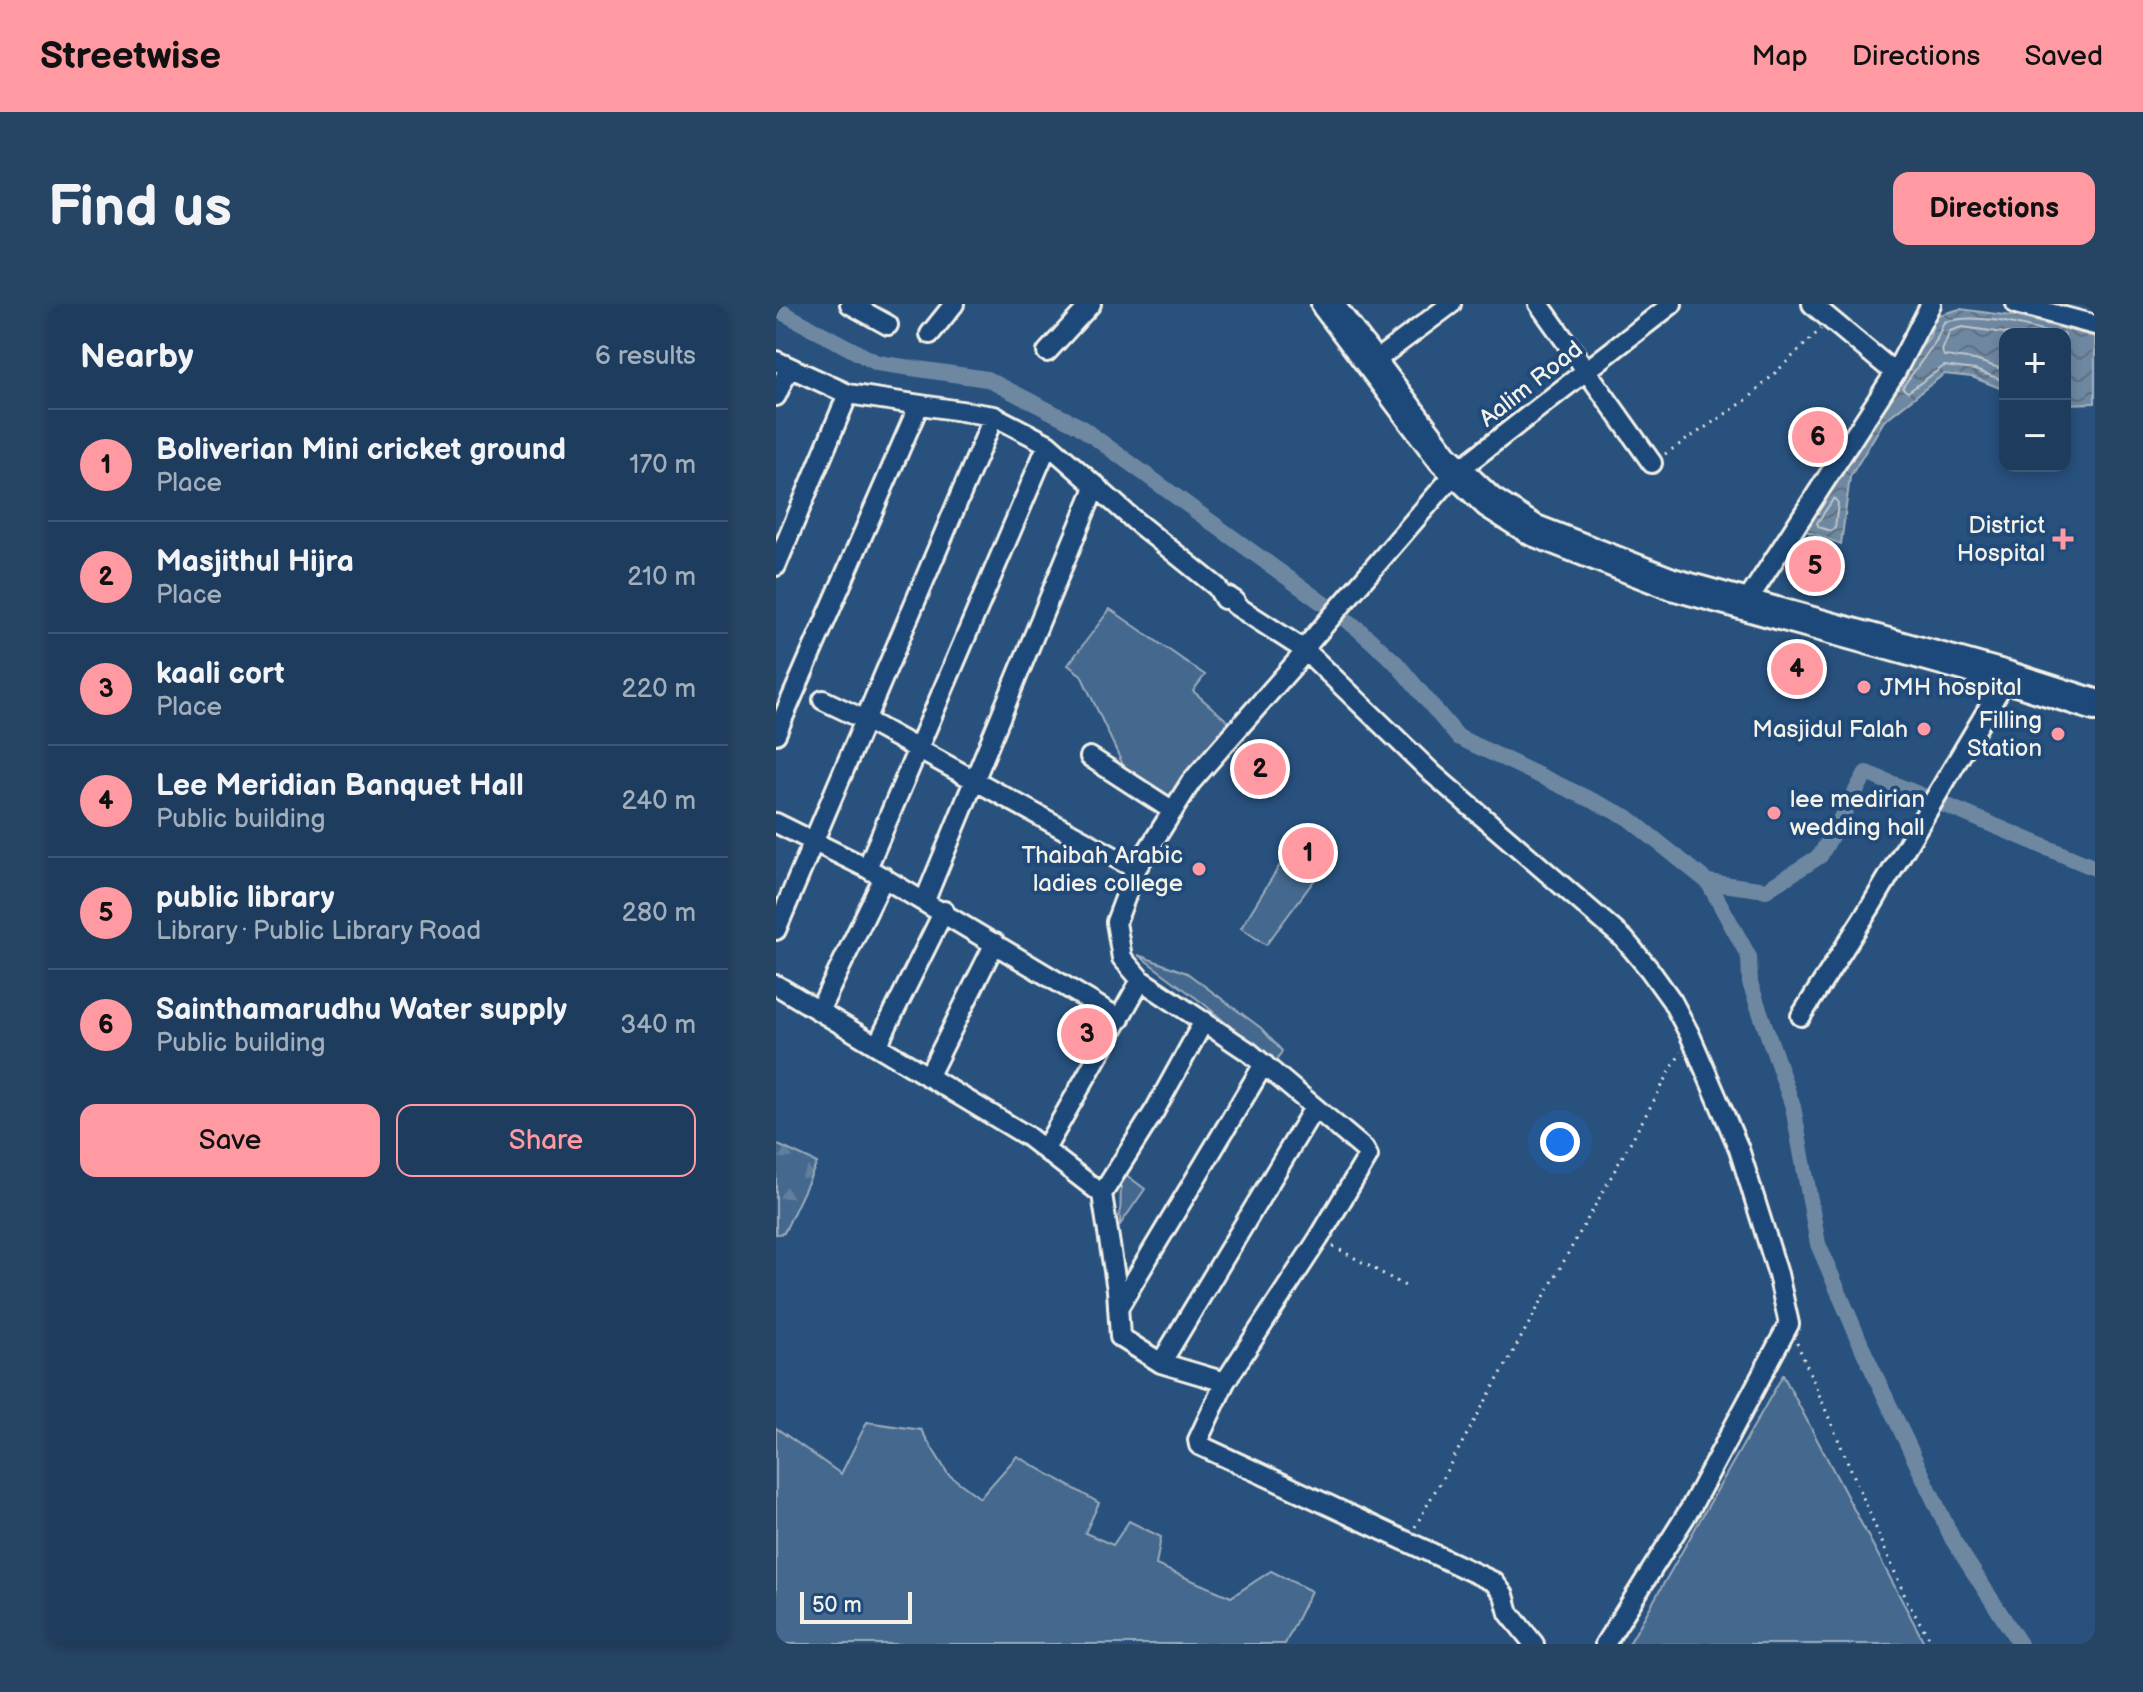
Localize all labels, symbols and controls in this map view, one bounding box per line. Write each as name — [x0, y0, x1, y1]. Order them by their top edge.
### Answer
text: Streetwise — [40, 34, 221, 79]
text: Map — [1751, 40, 1808, 73]
text: Directions — [1852, 40, 1980, 73]
text: Saved — [2024, 40, 2103, 73]
button: Directions — [1893, 172, 2095, 245]
text: Find us — [48, 175, 232, 242]
map controls — [1999, 328, 2071, 472]
button: + — [1999, 328, 2071, 400]
street label: Aalim Road — [1474, 335, 1588, 433]
text: Nearby — [80, 336, 194, 377]
text: 6 results — [595, 341, 696, 372]
button: − — [1999, 400, 2071, 472]
pin: 6 — [1792, 407, 1844, 467]
text: Boliverian Mini cricket ground — [156, 432, 566, 468]
text: 1 — [101, 450, 111, 481]
text: 170 m — [629, 450, 696, 481]
text: Place — [156, 468, 222, 499]
place label: District Hospital — [1957, 511, 2046, 568]
marker: District Hospital — [2052, 528, 2074, 550]
pin: 5 — [1789, 536, 1841, 596]
text: Masjithul Hijra — [156, 544, 354, 580]
text: 2 — [98, 562, 114, 593]
text: 210 m — [627, 562, 696, 593]
text: Place — [156, 580, 222, 611]
pin: 4 — [1771, 639, 1823, 699]
text: kaali cort — [156, 656, 285, 692]
place label: JMH hospital — [1880, 673, 2022, 702]
text: 3 — [98, 674, 114, 705]
text: 220 m — [622, 674, 696, 705]
marker: JMH hospital — [1855, 678, 1873, 696]
text: Place — [156, 692, 222, 723]
place label: Filling Station — [1967, 706, 2042, 763]
place label: Masjidul Falah — [1752, 715, 1908, 744]
marker: Masjidul Falah — [1915, 720, 1933, 738]
marker: Filling Station — [2049, 725, 2067, 743]
pin: 2 — [1234, 739, 1286, 799]
text: Lee Meridian Banquet Hall — [156, 768, 524, 804]
place label: lee medirian wedding hall — [1790, 785, 1925, 842]
text: 4 — [98, 786, 114, 817]
text: 240 m — [621, 786, 696, 817]
text: Public building — [156, 804, 325, 835]
marker: lee medirian wedding hall — [1765, 804, 1783, 822]
pin: 1 — [1282, 823, 1334, 883]
place label: Thaibah Arabic ladies college — [1022, 841, 1183, 898]
marker: Thaibah Arabic ladies college — [1190, 860, 1208, 878]
text: public library — [156, 880, 334, 916]
text: 5 — [98, 898, 114, 929]
text: 280 m — [622, 898, 696, 929]
text: Library · Public Library Road — [156, 916, 481, 947]
text: Sainthamarudhu Water supply — [156, 992, 567, 1028]
pin: 3 — [1061, 1004, 1113, 1064]
text: 6 — [98, 1010, 114, 1041]
text: 340 m — [620, 1010, 696, 1041]
text: Public building — [156, 1028, 325, 1059]
button: Save — [80, 1104, 380, 1177]
button: Share — [396, 1104, 696, 1177]
your location — [1540, 1122, 1580, 1162]
scale bar — [800, 1588, 912, 1624]
text: 50 m — [812, 1592, 862, 1619]

